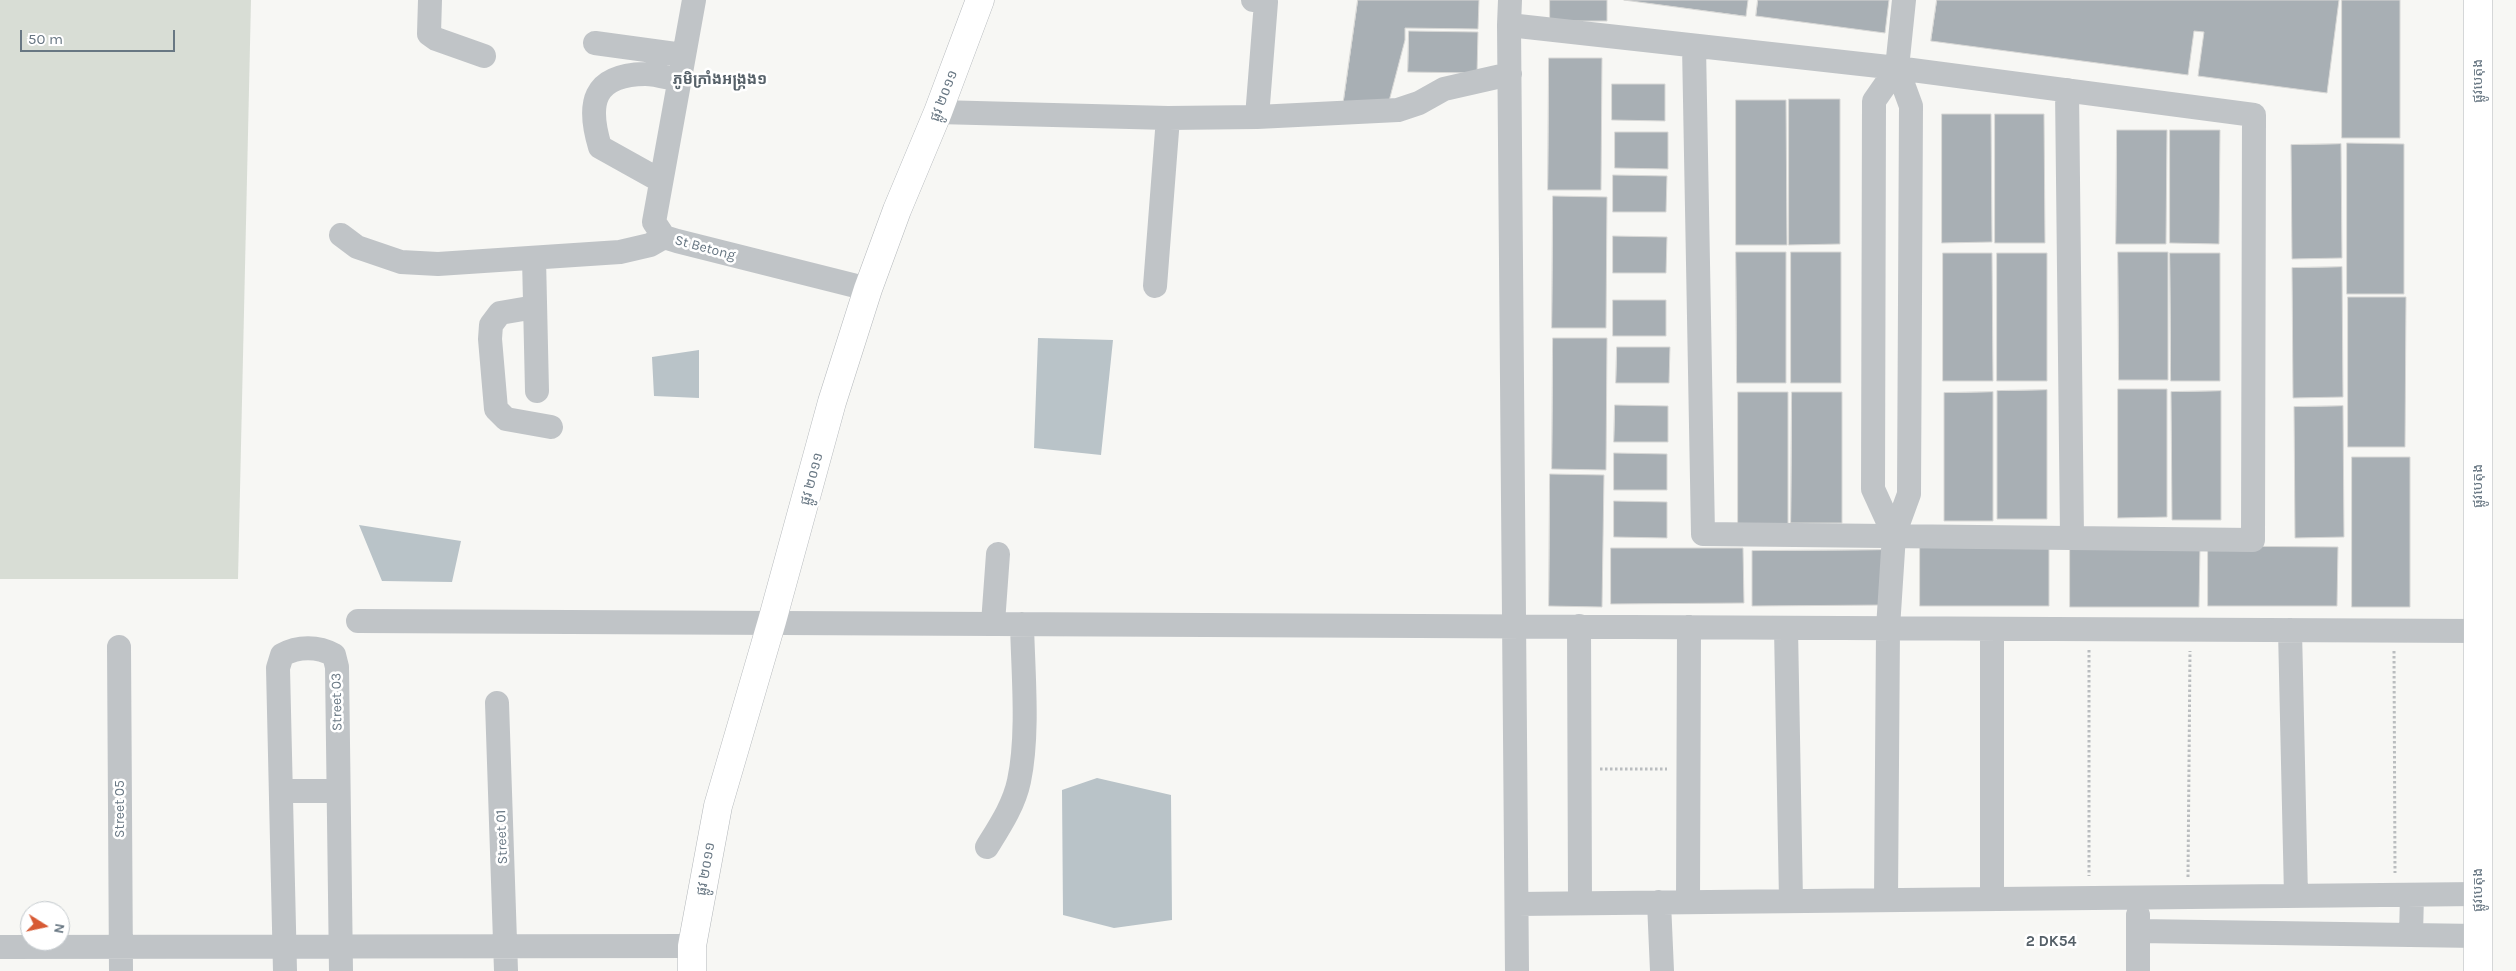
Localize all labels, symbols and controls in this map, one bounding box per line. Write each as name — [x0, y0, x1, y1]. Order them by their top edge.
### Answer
scale bar — [22, 20, 178, 52]
text: 50 m — [28, 30, 63, 48]
street label: ផ្លូវបេតុង — [2470, 59, 2486, 103]
street label: ផ្លូវ ២០១១ — [926, 68, 962, 124]
district label: ភូមិក្រាំងអង្រ្កង១ — [673, 71, 767, 89]
street label: St Betong — [673, 232, 737, 264]
street label: ផ្លូវ ២០១១ — [797, 451, 827, 507]
street label: ផ្លូវបេតុង — [2470, 464, 2486, 508]
street label: Street 03 — [328, 673, 346, 731]
street label: Street 05 — [112, 780, 128, 838]
street label: Street 01 — [493, 809, 511, 865]
street label: ផ្លូវ ២០១១ — [693, 841, 719, 897]
street label: ផ្លូវបេតុង — [2470, 868, 2486, 912]
north arrow — [20, 901, 70, 951]
text: N — [50, 922, 69, 935]
district label: 2 DK54 — [2026, 933, 2076, 951]

